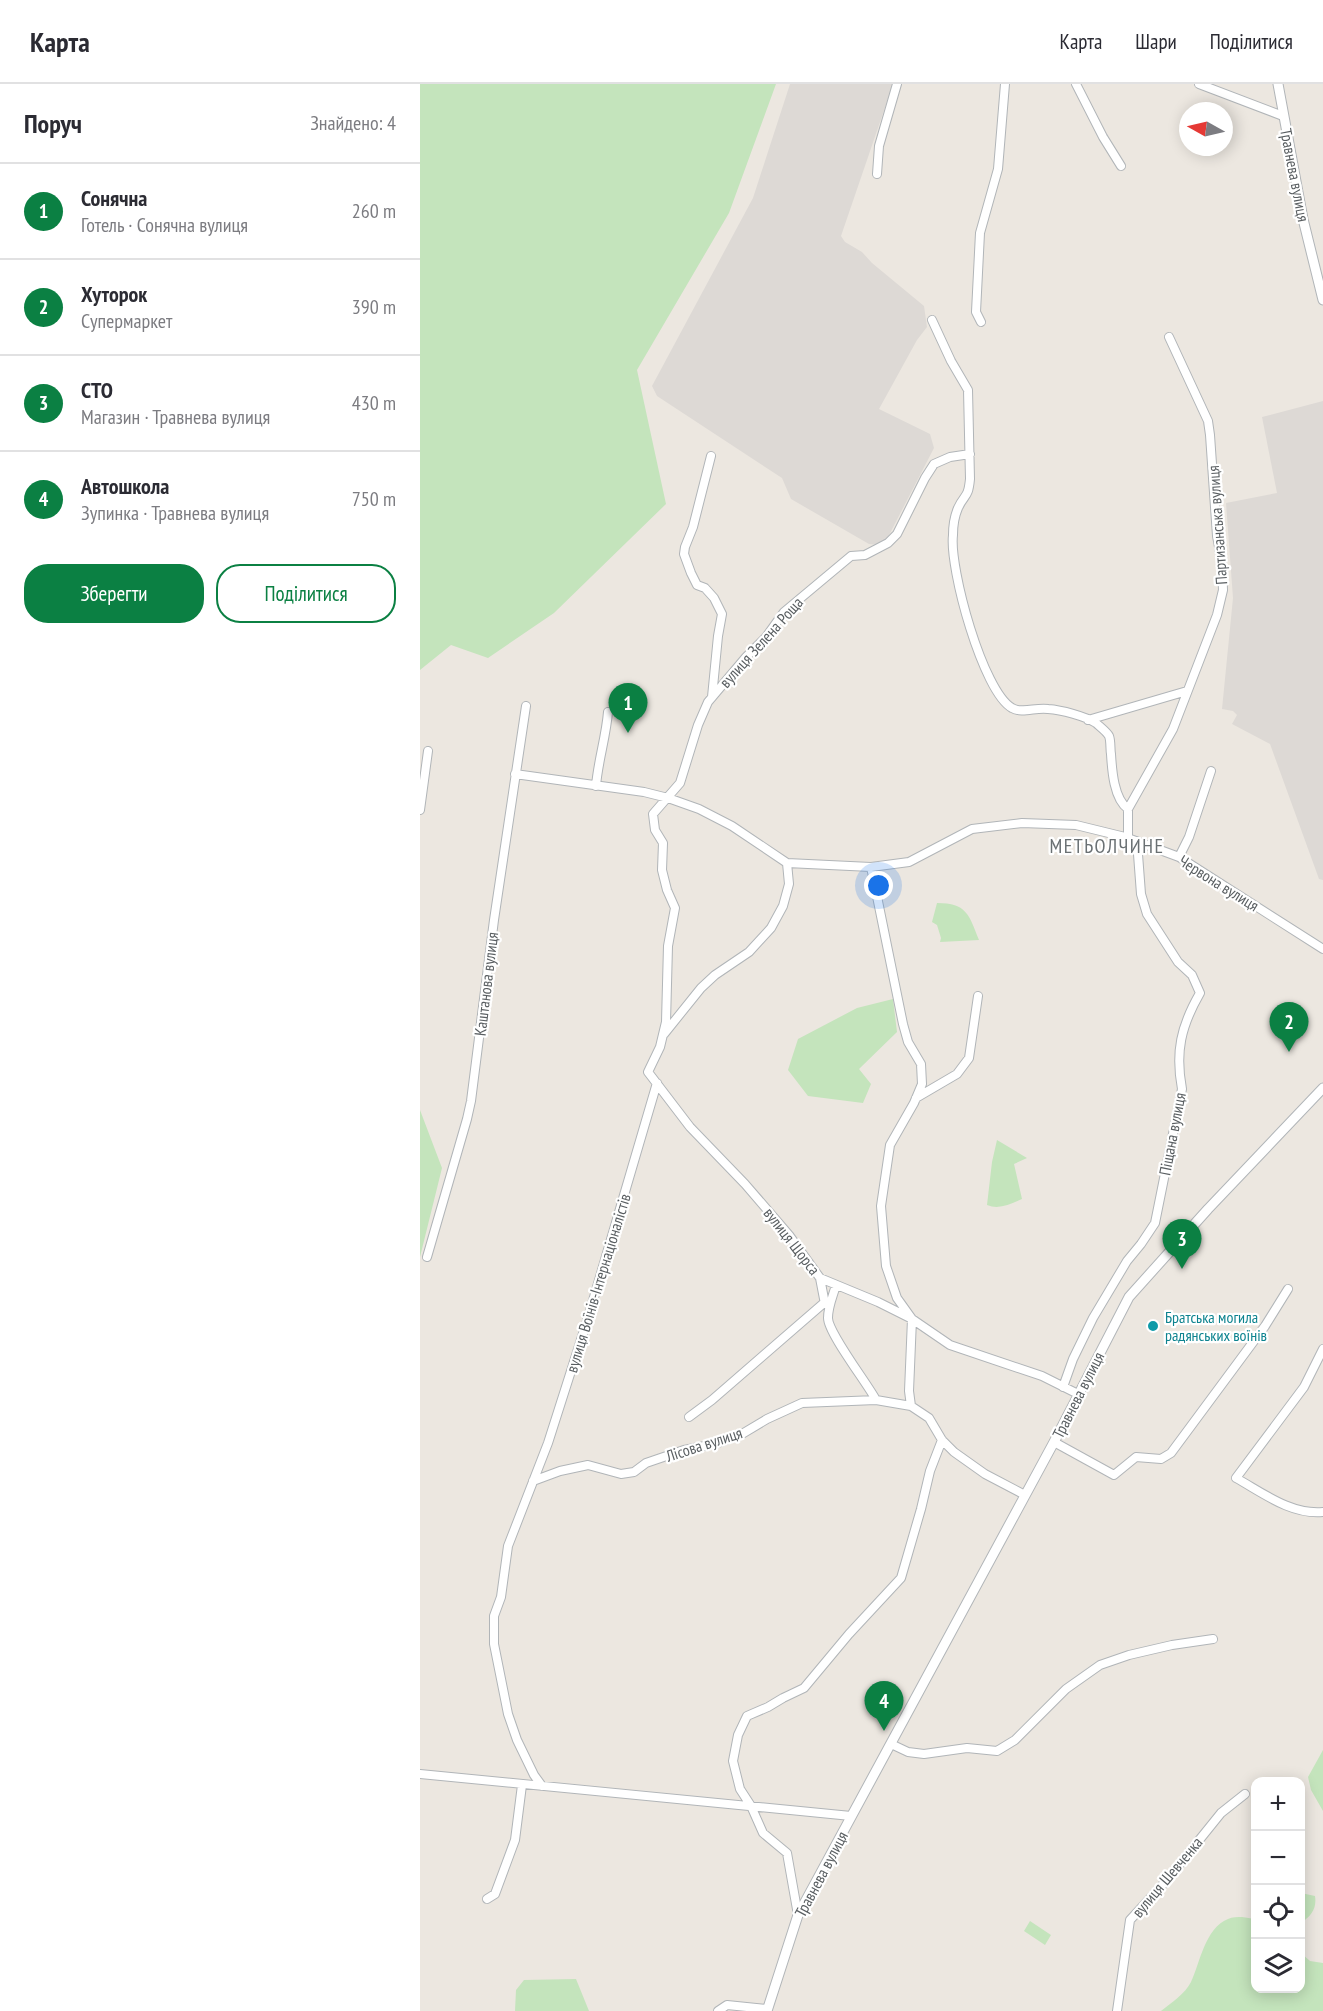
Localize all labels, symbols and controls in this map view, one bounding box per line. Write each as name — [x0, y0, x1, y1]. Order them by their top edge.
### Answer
text: Карта — [30, 23, 90, 60]
text: Карта — [1060, 28, 1102, 55]
text: Шари — [1135, 28, 1177, 55]
text: Поділитися — [1210, 28, 1293, 55]
north arrow — [1179, 102, 1233, 156]
text: Поруч — [24, 107, 82, 140]
text: Знайдено: 4 — [310, 110, 396, 136]
street label: Травнева вулиця — [1276, 127, 1314, 223]
text: Сонячна — [81, 184, 147, 212]
text: 1 — [39, 198, 48, 224]
text: 260 m — [352, 198, 396, 224]
text: Готель · Сонячна вулиця — [81, 212, 248, 238]
text: Хуторок — [81, 280, 147, 308]
text: 2 — [39, 294, 48, 320]
text: 390 m — [352, 294, 396, 320]
text: Супермаркет — [81, 308, 172, 334]
text: СТО — [81, 376, 113, 404]
text: 3 — [39, 390, 48, 416]
text: 430 m — [352, 390, 396, 416]
text: Магазин · Травнева вулиця — [81, 404, 270, 430]
street label: Партизанська вулиця — [1203, 465, 1231, 585]
text: Автошкола — [81, 472, 169, 500]
text: 4 — [39, 486, 48, 512]
text: 750 m — [352, 486, 396, 512]
text: Зупинка · Травнева вулиця — [81, 500, 269, 526]
button: Зберегти — [24, 564, 204, 623]
button: Поділитися — [216, 564, 396, 623]
street label: вулиця Зелена Роща — [715, 592, 807, 692]
pin: 1 — [608, 684, 648, 733]
district label: МЕТЬОЛЧИНЕ — [1050, 833, 1164, 859]
street label: Червона вулиця — [1175, 851, 1263, 915]
your location — [864, 871, 893, 900]
street label: Каштанова вулиця — [470, 931, 502, 1037]
pin: 2 — [1270, 1002, 1308, 1052]
street label: Піщана вулиця — [1154, 1091, 1190, 1177]
street label: вулиця Воїнів-Інтернаціоналістів — [561, 1191, 635, 1375]
street label: вулиця Щорса — [759, 1203, 825, 1279]
pin: 3 — [1162, 1220, 1202, 1269]
place label: Братська могила радянських воїнів — [1165, 1307, 1267, 1345]
marker: Братська могила радянських воїнів — [1146, 1319, 1160, 1333]
street label: Травнева вулиця — [1048, 1348, 1108, 1442]
street label: Лісова вулиця — [662, 1422, 745, 1466]
pin: 4 — [864, 1682, 904, 1731]
map controls — [1251, 1777, 1305, 1993]
button: + — [1251, 1777, 1305, 1831]
street label: Травнева вулиця — [790, 1828, 852, 1920]
button: − — [1251, 1831, 1305, 1885]
street label: вулиця Шевченка — [1127, 1833, 1207, 1921]
button: locate — [1251, 1885, 1305, 1939]
button: layers — [1251, 1939, 1305, 1993]

